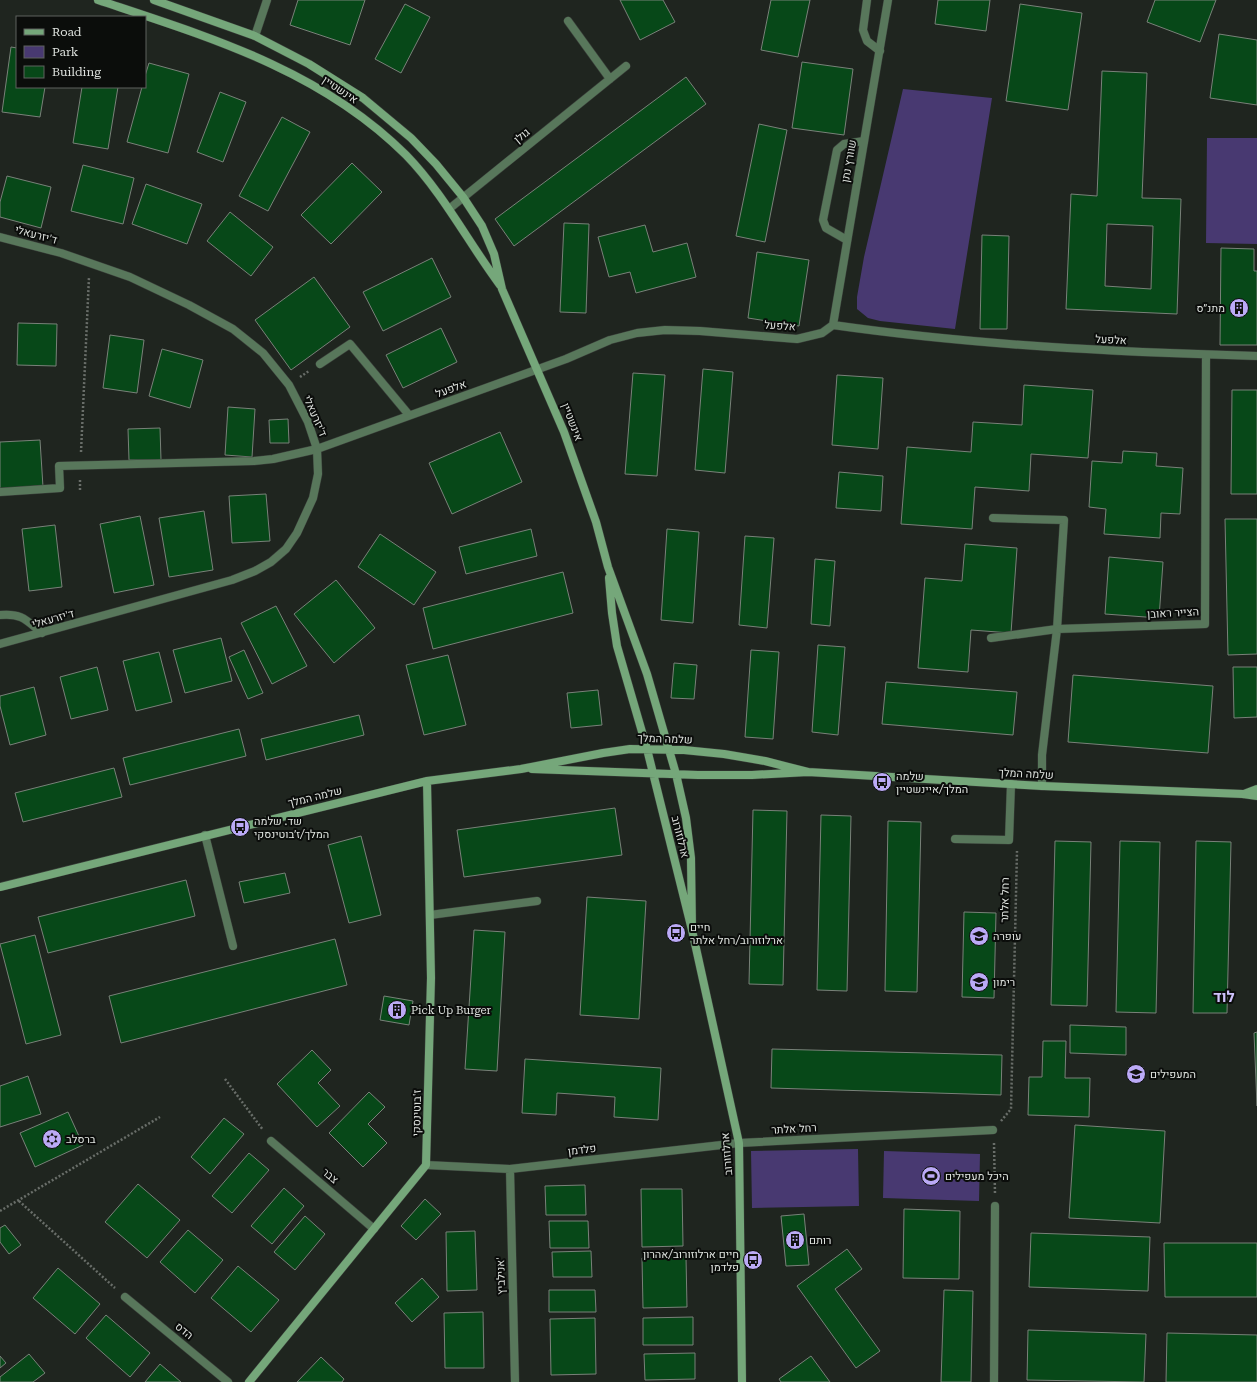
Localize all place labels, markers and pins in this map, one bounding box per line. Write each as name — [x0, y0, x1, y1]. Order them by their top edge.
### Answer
building icon: מתנ״ס — [1228, 297, 1250, 319]
place label: מתנ״ס — [1197, 302, 1225, 315]
place label: שלמה המלך/איינשטיין — [896, 770, 968, 796]
bus stop icon: שלמה המלך/איינשטיין — [871, 771, 893, 793]
place label: שד. שלמה המלך/ז׳בוטינסקי — [254, 815, 329, 841]
bus stop icon: שד. שלמה המלך/ז׳בוטינסקי — [229, 816, 251, 838]
place label: חיים ארלוזורוב/רחל אלתר — [690, 921, 783, 947]
bus stop icon: חיים ארלוזורוב/רחל אלתר — [665, 922, 687, 944]
school or university icon: עופרה — [968, 925, 990, 947]
place label: עופרה — [993, 930, 1021, 943]
school or university icon: רימון — [968, 971, 990, 993]
place label: רימון — [993, 976, 1015, 989]
building icon: Pick Up Burger — [386, 999, 408, 1021]
place label: Pick Up Burger — [411, 1004, 492, 1017]
school or university icon: המעפילים — [1125, 1063, 1147, 1085]
place label: המעפילים — [1150, 1068, 1196, 1081]
synagogue icon: ברסלב — [41, 1128, 63, 1150]
place label: ברסלב — [66, 1133, 96, 1146]
sports icon: היכל מעפילים — [920, 1165, 942, 1187]
place label: היכל מעפילים — [945, 1170, 1009, 1183]
building icon: רותם — [784, 1229, 806, 1251]
place label: רותם — [809, 1234, 832, 1247]
place label: חיים ארלוזורוב/אהרון פלדמן — [643, 1248, 739, 1274]
bus stop icon: חיים ארלוזורוב/אהרון פלדמן — [742, 1249, 764, 1271]

